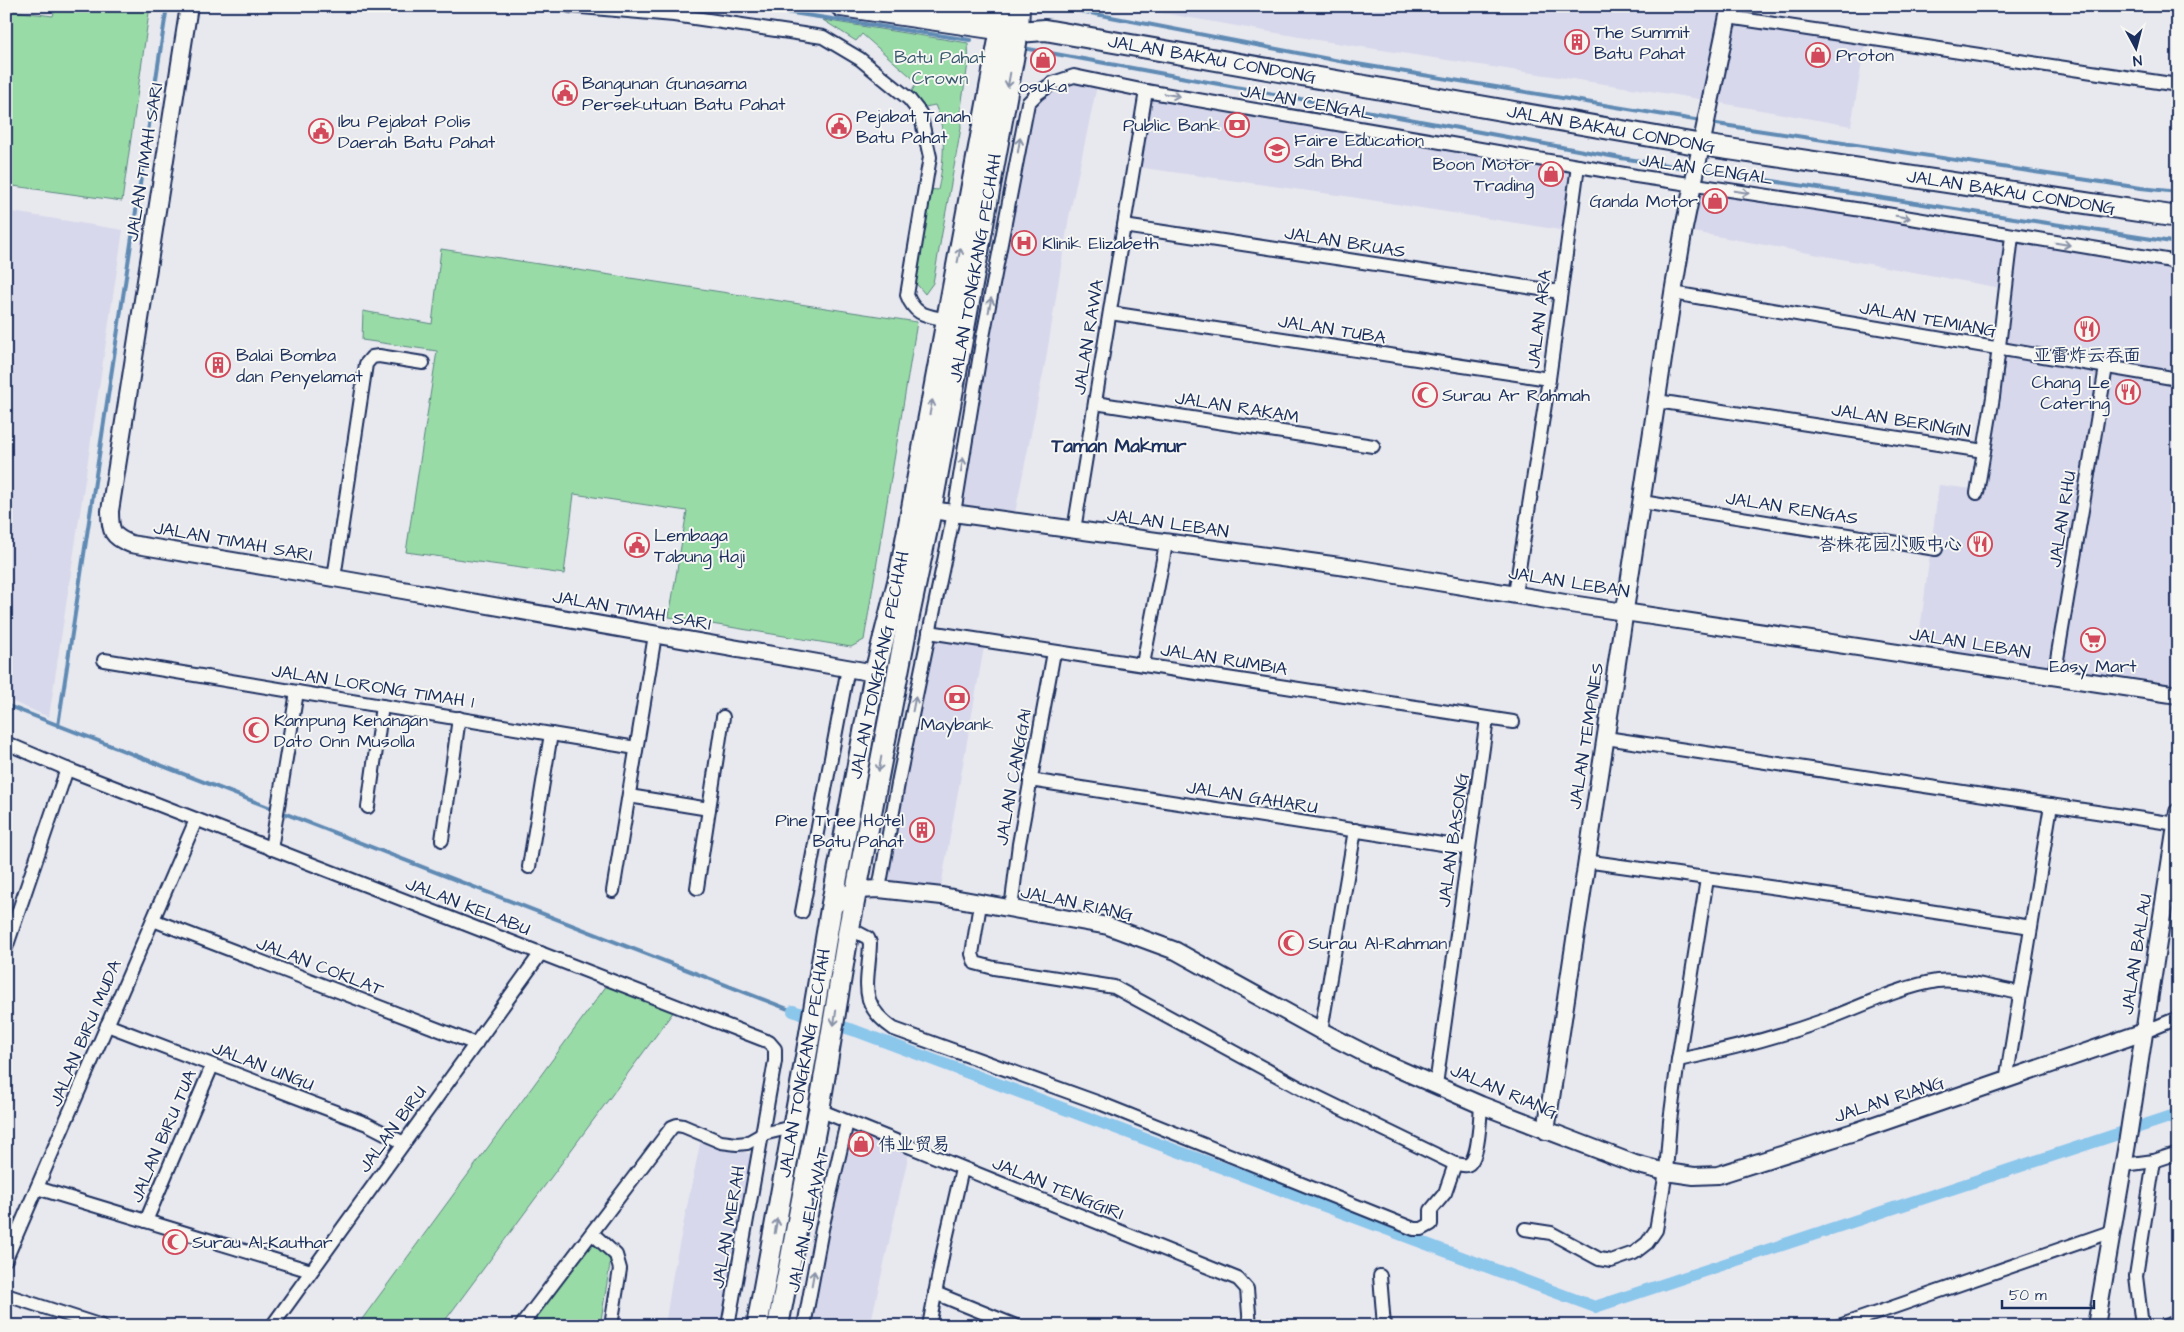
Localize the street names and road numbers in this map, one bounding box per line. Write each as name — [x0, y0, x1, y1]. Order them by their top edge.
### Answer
street label: JALAN BAKAU CONDONG — [1106, 29, 1319, 90]
street label: JALAN CENGAL — [1238, 78, 1376, 127]
street label: JALAN TIMAH SARI — [120, 81, 169, 243]
street label: JALAN BAKAU CONDONG — [1505, 99, 1718, 160]
street label: JALAN CENGAL — [1638, 148, 1775, 191]
street label: JALAN TONGKANG PECHAH — [943, 152, 1008, 385]
street label: JALAN BAKAU CONDONG — [1905, 164, 2118, 221]
street label: JALAN BRUAS — [1283, 221, 1407, 264]
street label: JALAN ARA — [1521, 268, 1558, 370]
street label: JALAN RAWA — [1067, 277, 1110, 397]
street label: JALAN TEMIANG — [1858, 295, 1999, 344]
street label: JALAN TUBA — [1276, 309, 1388, 350]
street label: JALAN RAKAM — [1173, 385, 1301, 430]
street label: JALAN BERINGIN — [1830, 397, 1972, 444]
street label: JALAN RHU — [2043, 469, 2082, 569]
street label: JALAN RENGAS — [1724, 486, 1860, 531]
street label: JALAN LEBAN — [1106, 503, 1230, 544]
street label: JALAN TIMAH SARI — [152, 515, 314, 568]
street label: JALAN TONGKANG PECHAH — [843, 549, 916, 781]
street label: JALAN LEBAN — [1507, 561, 1631, 604]
street label: JALAN TIMAH SARI — [551, 584, 713, 637]
street label: JALAN LEBAN — [1908, 622, 2032, 665]
street label: JALAN RUMBIA — [1159, 637, 1290, 682]
street label: JALAN LORONG TIMAH 1 — [270, 658, 476, 715]
street label: JALAN TEMPINES — [1563, 661, 1610, 811]
street label: JALAN CANGGAI — [989, 707, 1038, 847]
street label: JALAN BASONG — [1432, 771, 1475, 909]
street label: JALAN GAHARU — [1184, 775, 1320, 820]
street label: JALAN KELABU — [402, 871, 534, 942]
street label: JALAN RIANG — [1018, 879, 1136, 928]
street label: JALAN BALAU — [2115, 892, 2158, 1016]
street label: JALAN COKLAT — [253, 931, 388, 1003]
street label: JALAN TONGKANG PECHAH — [772, 947, 837, 1180]
street label: JALAN BIRU MUDA — [43, 955, 128, 1111]
street label: JALAN UNGU — [208, 1036, 317, 1097]
street label: JALAN RIANG — [1446, 1058, 1562, 1126]
street label: JALAN BIRU TUA — [124, 1065, 203, 1206]
street label: JALAN RIANG — [1831, 1070, 1948, 1129]
street label: JALAN BIRU — [352, 1081, 432, 1178]
street label: JALAN JELAWAT — [781, 1145, 836, 1295]
street label: JALAN TENGGIRI — [988, 1151, 1127, 1226]
street label: JALAN MERAH — [705, 1164, 752, 1290]

